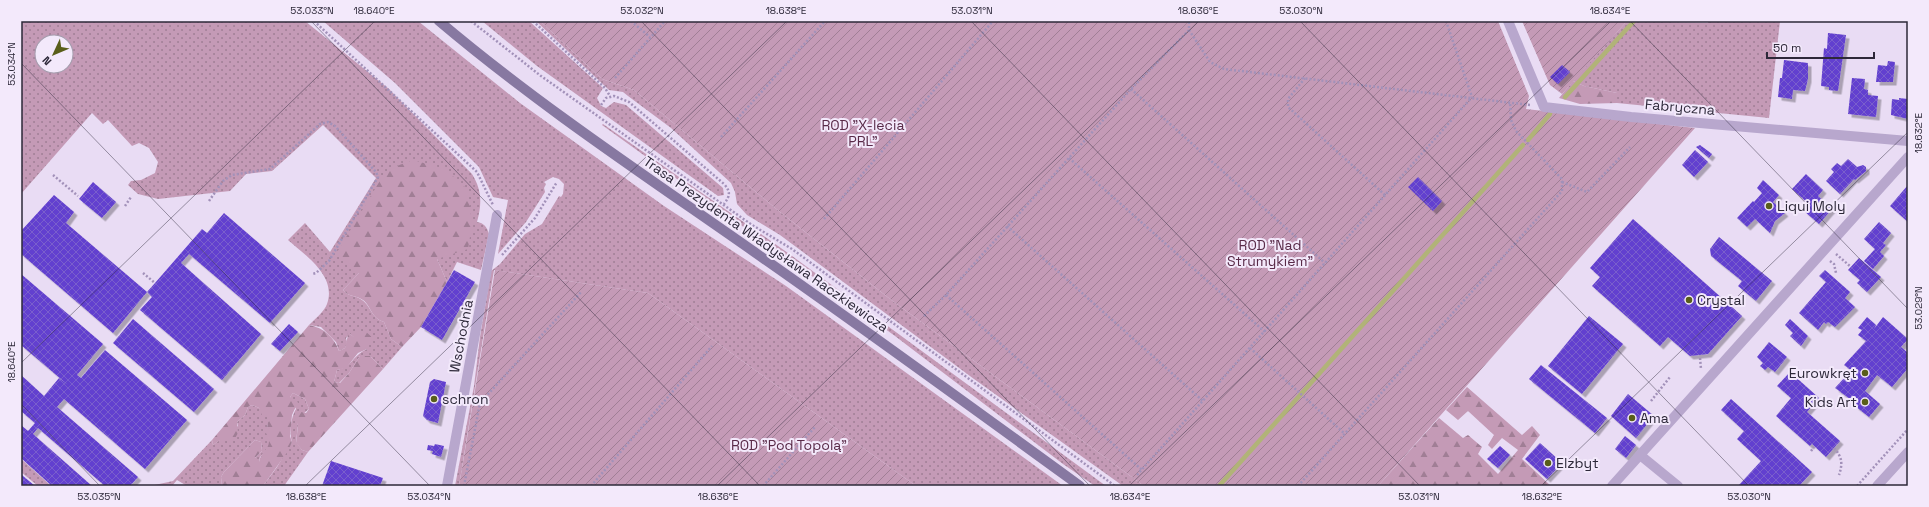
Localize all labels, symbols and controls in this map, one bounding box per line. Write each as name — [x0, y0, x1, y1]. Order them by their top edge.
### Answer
text: 53.033°N — [290, 4, 334, 17]
text: 18.640°E — [353, 4, 395, 17]
text: 53.032°N — [620, 4, 664, 17]
text: 18.638°E — [766, 4, 807, 17]
text: 53.031°N — [951, 4, 993, 17]
text: 18.636°E — [1178, 4, 1219, 17]
text: 53.030°N — [1279, 4, 1323, 17]
text: 18.634°E — [1590, 4, 1631, 17]
north arrow — [34, 34, 74, 74]
scale bar — [1767, 34, 1874, 60]
text: 50 m — [1773, 40, 1801, 56]
text: 53.034°N — [5, 42, 18, 86]
text: N — [39, 53, 54, 68]
street label: Fabryczna — [1644, 95, 1716, 119]
text: 18.632°E — [1912, 112, 1925, 153]
park label: ROD "X-lecia PRL" — [822, 116, 904, 150]
street label: Trasa Prezydenta Władysława Raczkiewicza — [640, 152, 892, 336]
place label: Liqui Moly — [1777, 197, 1845, 215]
marker: Liqui Moly — [1764, 201, 1774, 211]
park label: ROD "Nad Strumykiem" — [1227, 236, 1313, 270]
text: 53.029°N — [1912, 286, 1925, 330]
place label: Crystal — [1697, 291, 1745, 309]
marker: Crystal — [1684, 295, 1694, 305]
street label: Wschodnia — [445, 298, 477, 374]
text: 18.640°E — [5, 341, 18, 383]
place label: Eurowkręt — [1789, 364, 1857, 382]
marker: Eurowkręt — [1860, 368, 1870, 378]
place label: schron — [442, 390, 489, 408]
place label: Kids Art — [1805, 393, 1857, 411]
marker: schron — [429, 394, 439, 404]
marker: Kids Art — [1860, 397, 1870, 407]
place label: Ama — [1640, 409, 1669, 427]
marker: Ama — [1627, 413, 1637, 423]
park label: ROD "Pod Topolą" — [731, 436, 847, 454]
place label: Elzbyt — [1556, 454, 1599, 472]
marker: Elzbyt — [1543, 458, 1553, 468]
text: 53.035°N — [77, 490, 121, 503]
text: 18.638°E — [286, 490, 327, 503]
text: 53.034°N — [407, 490, 451, 503]
text: 18.636°E — [698, 490, 739, 503]
text: 18.634°E — [1110, 490, 1151, 503]
text: 53.031°N — [1398, 490, 1440, 503]
text: 18.632°E — [1522, 490, 1563, 503]
text: 53.030°N — [1727, 490, 1771, 503]

